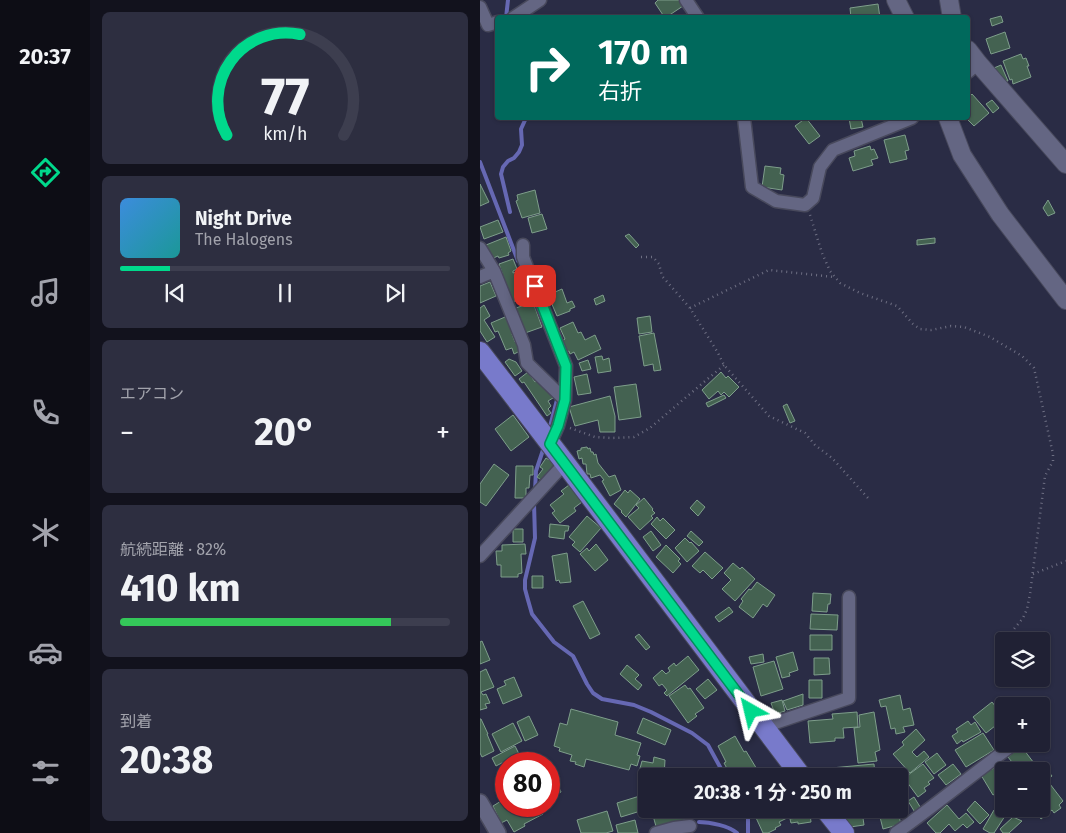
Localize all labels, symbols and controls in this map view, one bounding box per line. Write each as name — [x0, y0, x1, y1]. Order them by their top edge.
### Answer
text: 170 m — [598, 31, 689, 73]
icon: right — [515, 35, 580, 100]
text: 20:37 — [19, 43, 71, 70]
text: 77 — [261, 65, 309, 128]
text: 右折 — [598, 78, 642, 105]
text: km/h — [263, 123, 307, 145]
icon: directions — [28, 155, 63, 190]
text: Night Drive — [195, 207, 292, 230]
text: The Halogens — [195, 230, 293, 249]
pin — [514, 265, 556, 307]
icon: arrive — [521, 272, 549, 300]
icon: music — [28, 275, 63, 310]
icon: previous — [161, 279, 189, 307]
icon: pause — [271, 279, 299, 307]
icon: next — [381, 279, 409, 307]
text: エアコン — [120, 384, 184, 403]
icon: phone — [28, 395, 63, 430]
text: 20° — [254, 409, 316, 455]
text: − — [120, 416, 134, 449]
text: + — [436, 416, 450, 449]
icon: climate — [28, 515, 63, 550]
text: 航続距離 · 82% — [120, 540, 226, 559]
text: 410 km — [120, 565, 241, 611]
map controls — [995, 632, 1050, 817]
button: layers — [995, 632, 1050, 687]
icon: car — [28, 635, 63, 670]
position arrow — [724, 684, 776, 736]
button: + — [995, 697, 1050, 752]
text: 到着 — [120, 712, 152, 731]
text: 20:38 — [120, 737, 213, 783]
speed limit sign: 80 — [495, 752, 560, 817]
icon: filters — [28, 755, 63, 790]
button: − — [995, 762, 1050, 817]
text: 20:38 · 1 分 · 250 m — [694, 781, 852, 804]

